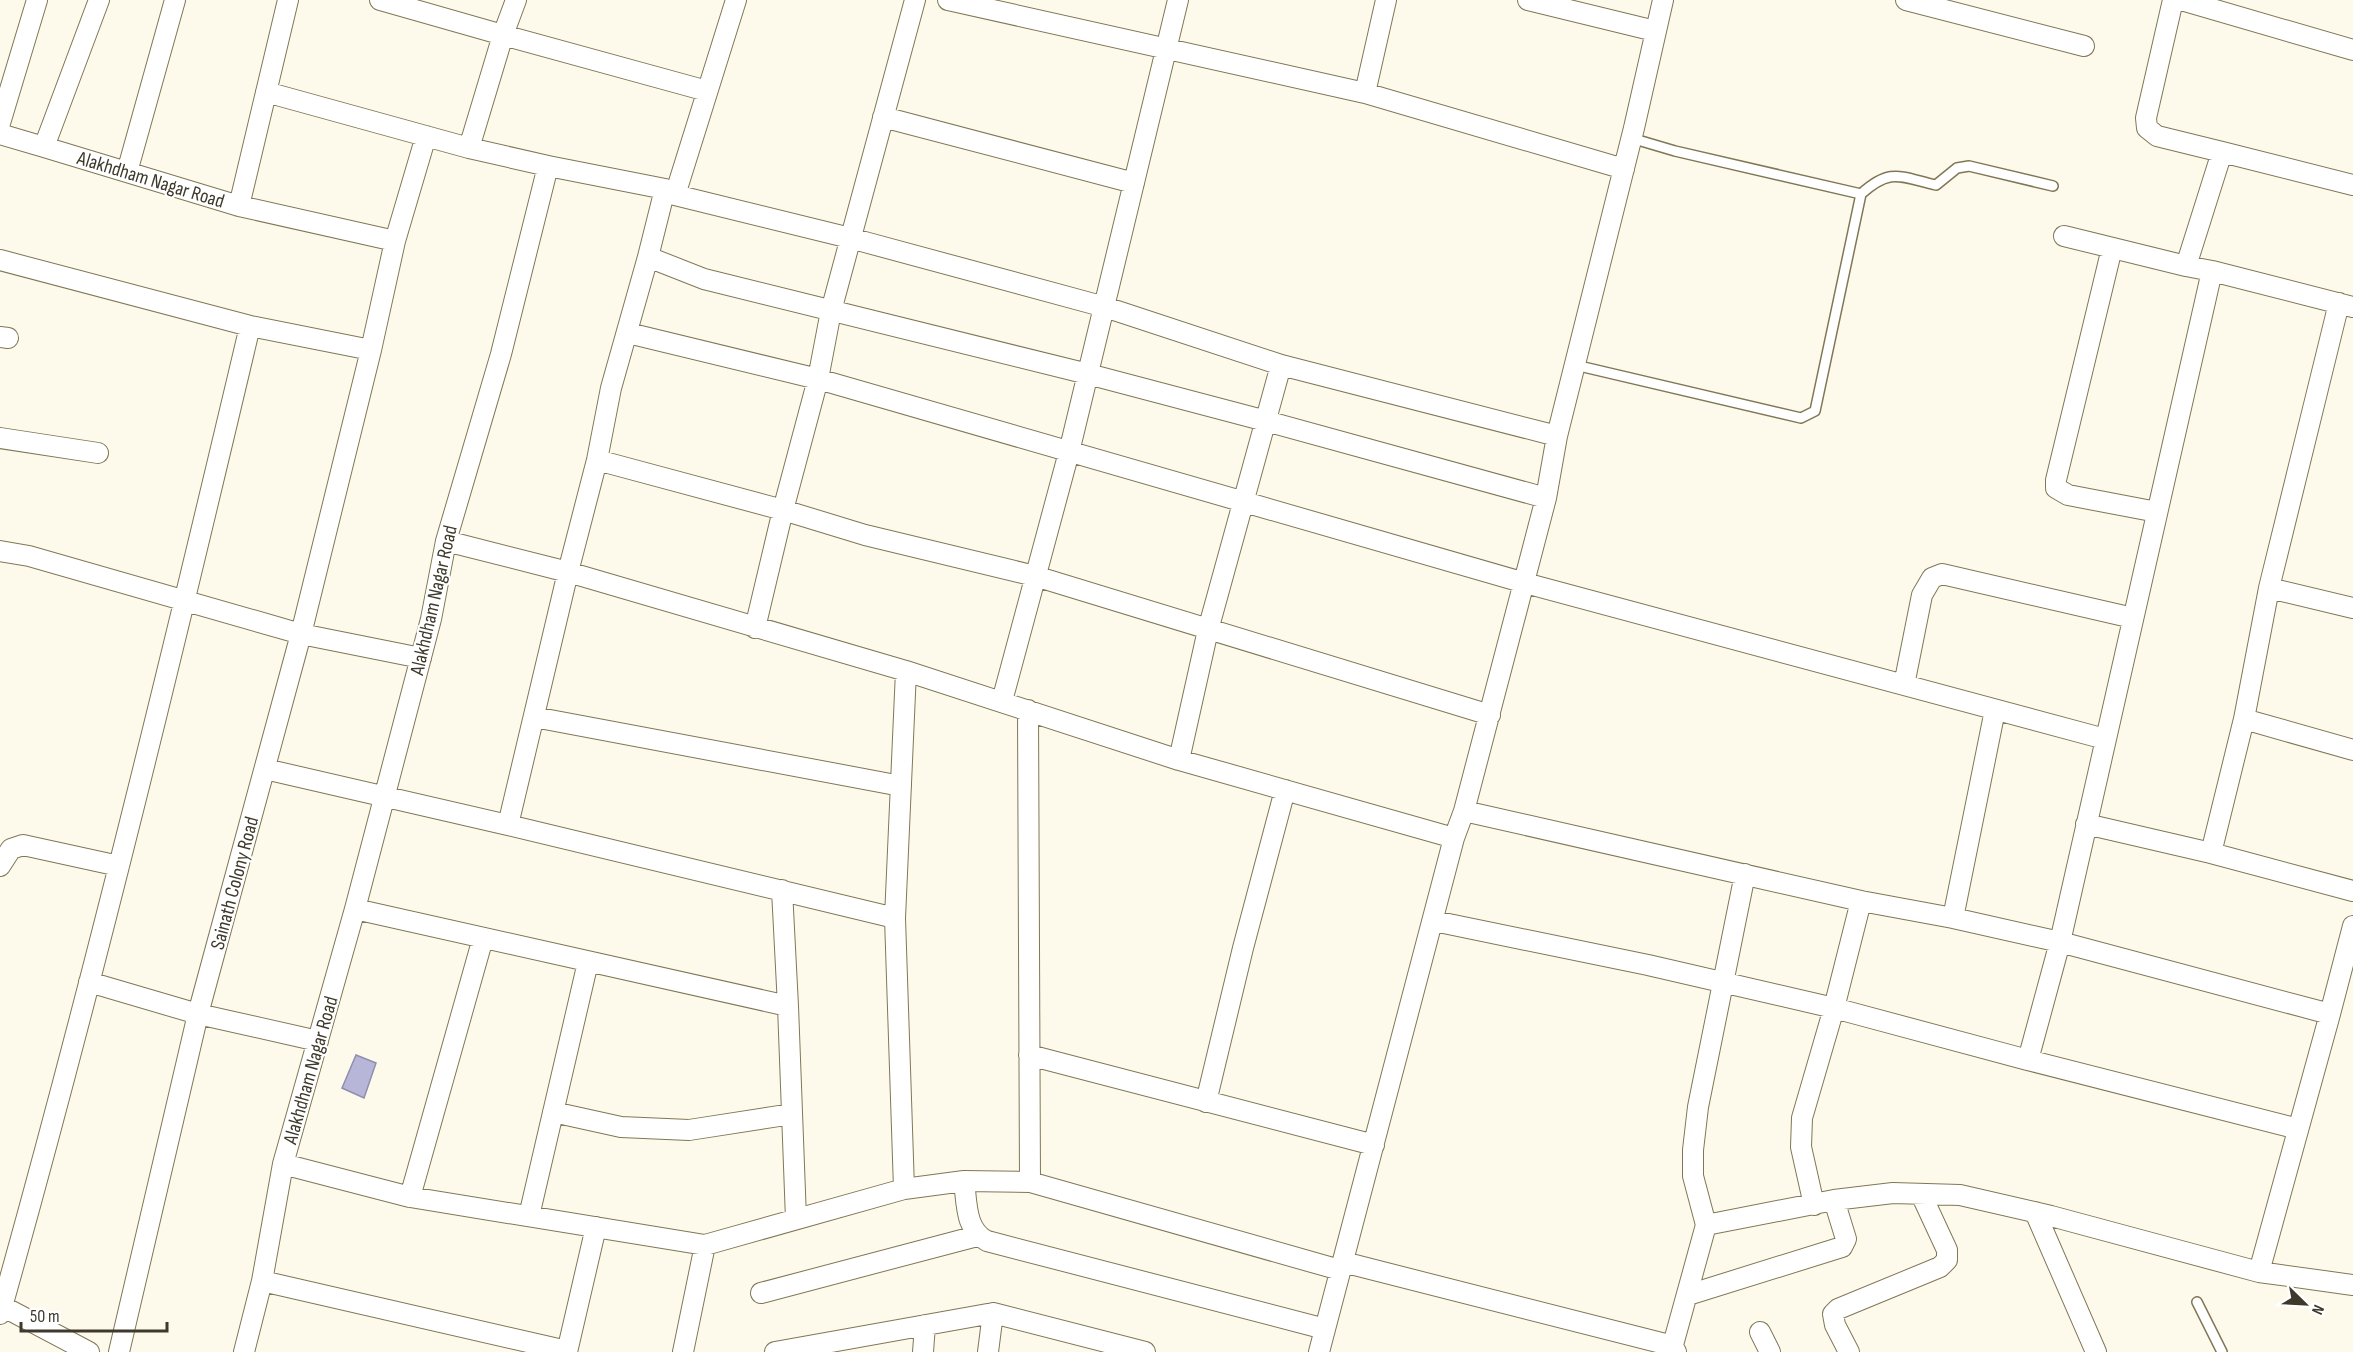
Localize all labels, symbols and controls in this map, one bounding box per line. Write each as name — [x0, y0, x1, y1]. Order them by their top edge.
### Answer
street label: Alakhdham Nagar Road — [73, 146, 227, 214]
street label: Alakhdham Nagar Road — [405, 523, 463, 678]
street label: Sainath Colony Road — [206, 814, 264, 952]
street label: Alakhdham Nagar Road — [278, 994, 344, 1148]
north arrow — [2275, 1274, 2335, 1334]
scale bar — [21, 1295, 166, 1333]
text: N — [2307, 1302, 2328, 1317]
text: 50 m — [30, 1306, 60, 1327]

